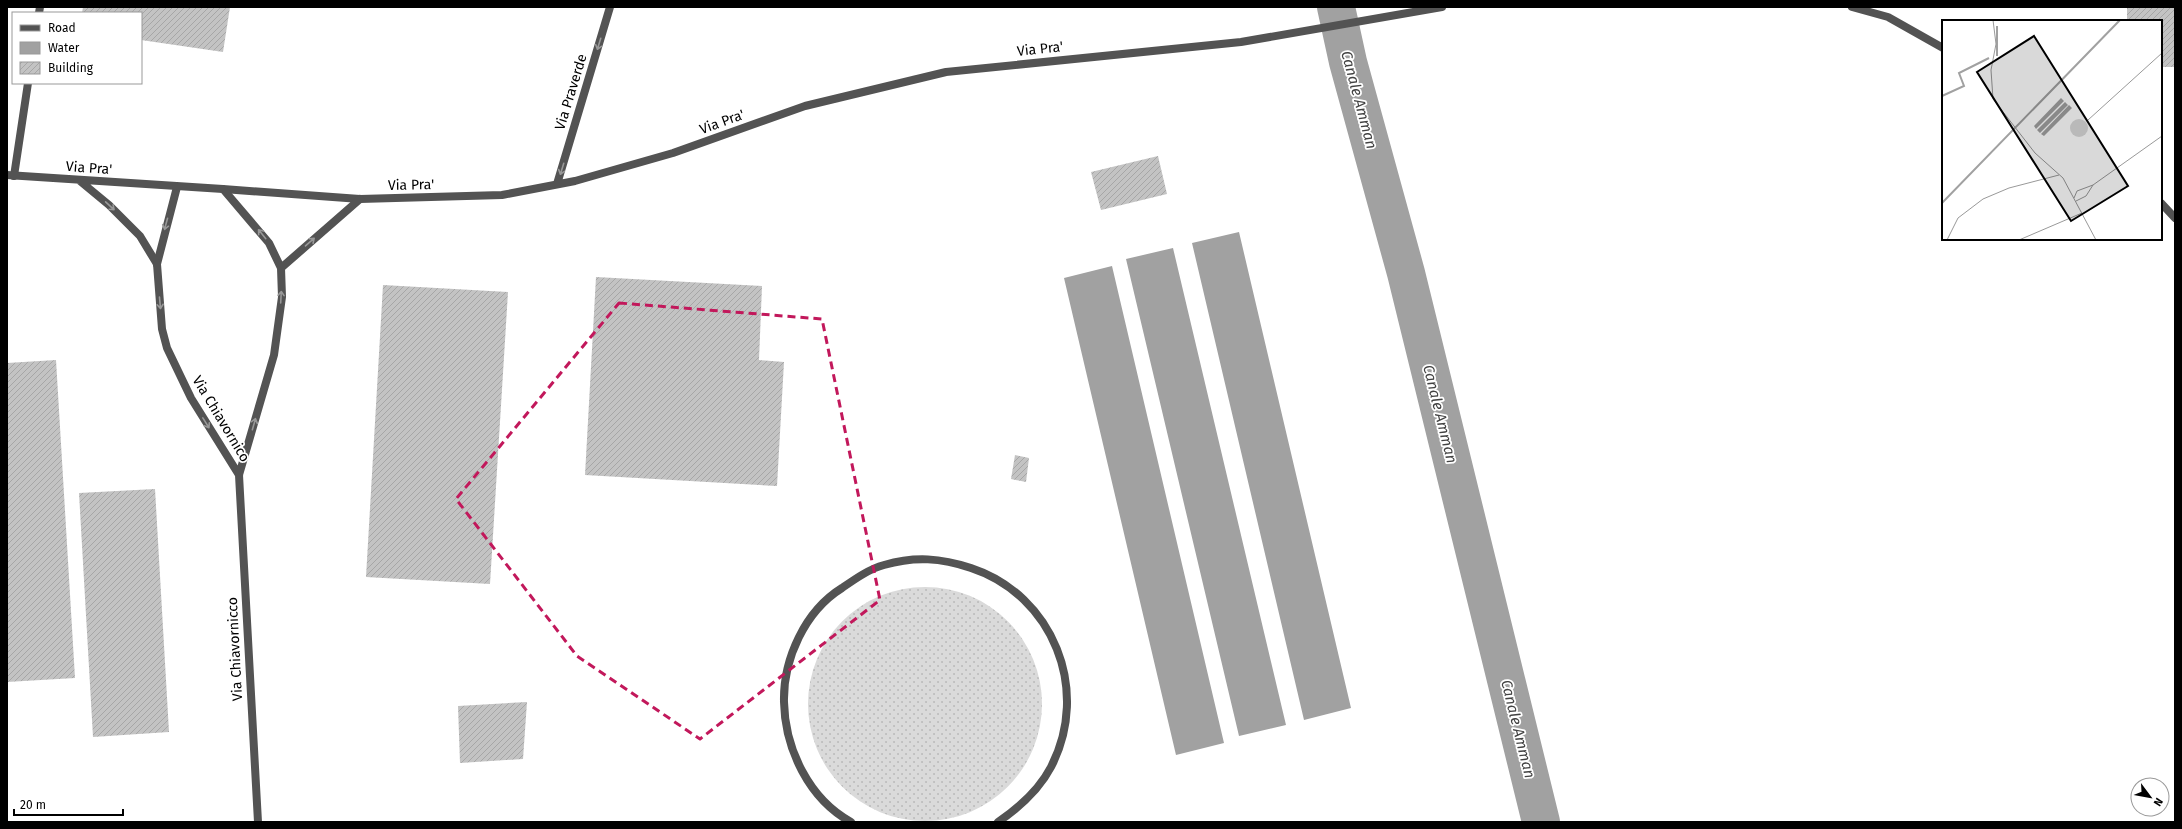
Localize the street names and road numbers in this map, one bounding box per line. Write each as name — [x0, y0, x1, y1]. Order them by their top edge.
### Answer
street label: Via Pra' — [1016, 38, 1064, 60]
street label: Via Praverde — [551, 52, 591, 132]
street label: Via Pra' — [697, 106, 747, 138]
street label: Via Pra' — [65, 158, 113, 178]
street label: Via Pra' — [388, 176, 434, 194]
street label: Via Chiavornico — [189, 373, 253, 465]
street label: Via Chiavornicco — [224, 597, 246, 701]

